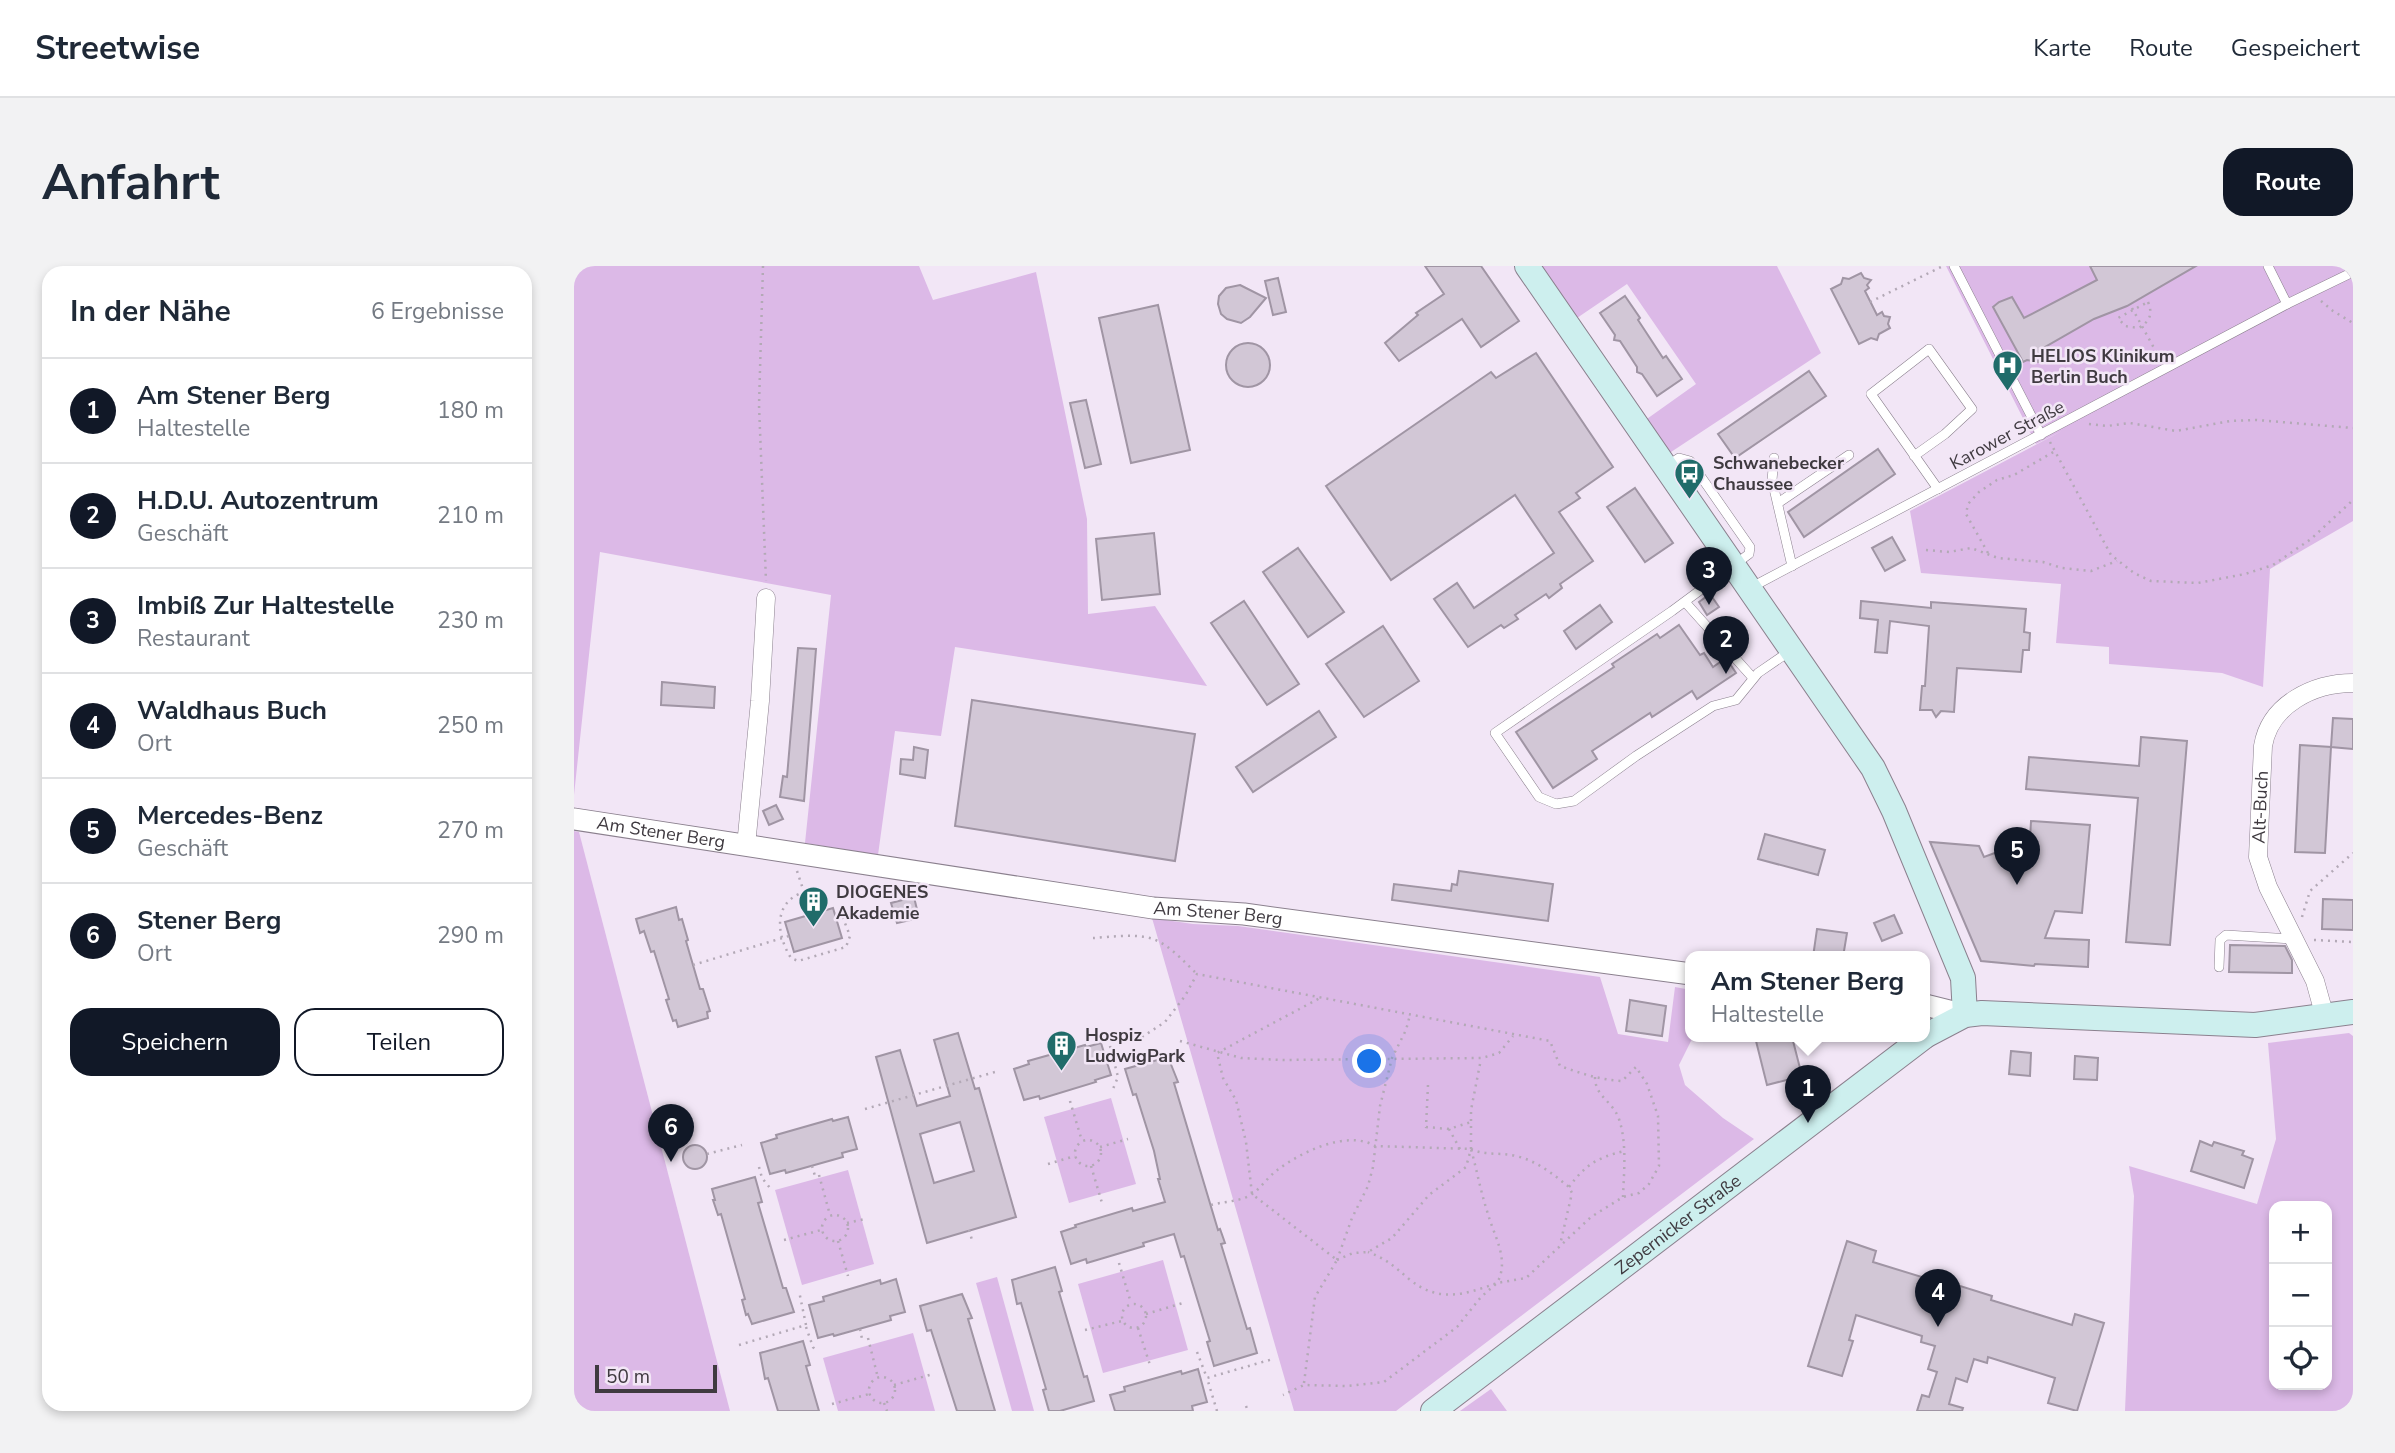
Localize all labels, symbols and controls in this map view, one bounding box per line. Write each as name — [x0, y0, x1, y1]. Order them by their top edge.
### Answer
text: Streetwise — [35, 26, 200, 71]
text: Karte — [2033, 32, 2091, 64]
text: Route — [2129, 32, 2193, 64]
text: Gespeichert — [2231, 32, 2360, 64]
button: Route — [2223, 148, 2353, 216]
text: Anfahrt — [42, 149, 220, 216]
text: In der Nähe — [70, 291, 231, 332]
text: 6 Ergebnisse — [371, 296, 504, 327]
place label: HELIOS Klinikum Berlin Buch — [2031, 344, 2174, 389]
hospital icon: HELIOS Klinikum Berlin Buch — [1991, 349, 2025, 393]
text: Am Stener Berg — [137, 378, 331, 413]
text: 1 — [86, 395, 100, 426]
text: 180 m — [437, 395, 504, 426]
street label: Karower Straße — [1946, 395, 2068, 475]
text: Haltestelle — [137, 413, 250, 444]
place label: Schwanebecker Chaussee — [1713, 451, 1844, 496]
bus stop icon: Schwanebecker Chaussee — [1673, 456, 1707, 500]
text: H.D.U. Autozentrum — [137, 483, 379, 518]
text: 2 — [86, 500, 100, 531]
text: 210 m — [437, 500, 504, 531]
text: Geschäft — [137, 518, 228, 549]
pin: 3 — [1686, 547, 1732, 605]
text: Imbiß Zur Haltestelle — [137, 588, 394, 623]
text: 3 — [86, 605, 100, 636]
text: 230 m — [437, 605, 504, 636]
pin: 2 — [1703, 616, 1749, 674]
text: Restaurant — [137, 623, 250, 654]
text: Waldhaus Buch — [137, 693, 327, 728]
text: 4 — [86, 710, 100, 741]
text: 250 m — [437, 710, 504, 741]
text: Ort — [137, 728, 172, 759]
street label: Alt-Buch — [2247, 770, 2274, 844]
text: Mercedes-Benz — [137, 798, 323, 833]
street label: Am Stener Berg — [595, 811, 727, 854]
text: 5 — [86, 815, 100, 846]
text: 270 m — [437, 815, 504, 846]
pin: 5 — [1994, 827, 2040, 885]
text: Geschäft — [137, 833, 228, 864]
place label: DIOGENES Akademie — [836, 880, 928, 925]
building icon: DIOGENES Akademie — [796, 885, 830, 929]
street label: Am Stener Berg — [1153, 896, 1284, 931]
text: Stener Berg — [137, 903, 281, 938]
text: 6 — [86, 920, 100, 951]
text: 290 m — [437, 920, 504, 951]
text: Ort — [137, 938, 172, 969]
popup — [1685, 951, 1930, 1042]
text: Am Stener Berg — [1711, 964, 1904, 999]
text: Haltestelle — [1711, 999, 1824, 1030]
button: Speichern — [70, 1008, 280, 1076]
button: Teilen — [294, 1008, 504, 1076]
place label: Hospiz LudwigPark — [1085, 1023, 1185, 1068]
building icon: Hospiz LudwigPark — [1045, 1028, 1079, 1072]
your location — [1352, 1044, 1386, 1078]
pin: 1 — [1785, 1065, 1831, 1123]
pin: 6 — [648, 1104, 694, 1162]
street label: Zepernicker Straße — [1610, 1169, 1746, 1280]
map controls — [2269, 1201, 2332, 1390]
button: + — [2269, 1201, 2332, 1264]
button: − — [2269, 1264, 2332, 1327]
pin: 4 — [1915, 1269, 1961, 1327]
button: locate — [2269, 1327, 2332, 1390]
scale bar — [595, 1362, 718, 1394]
text: 50 m — [606, 1364, 650, 1390]

